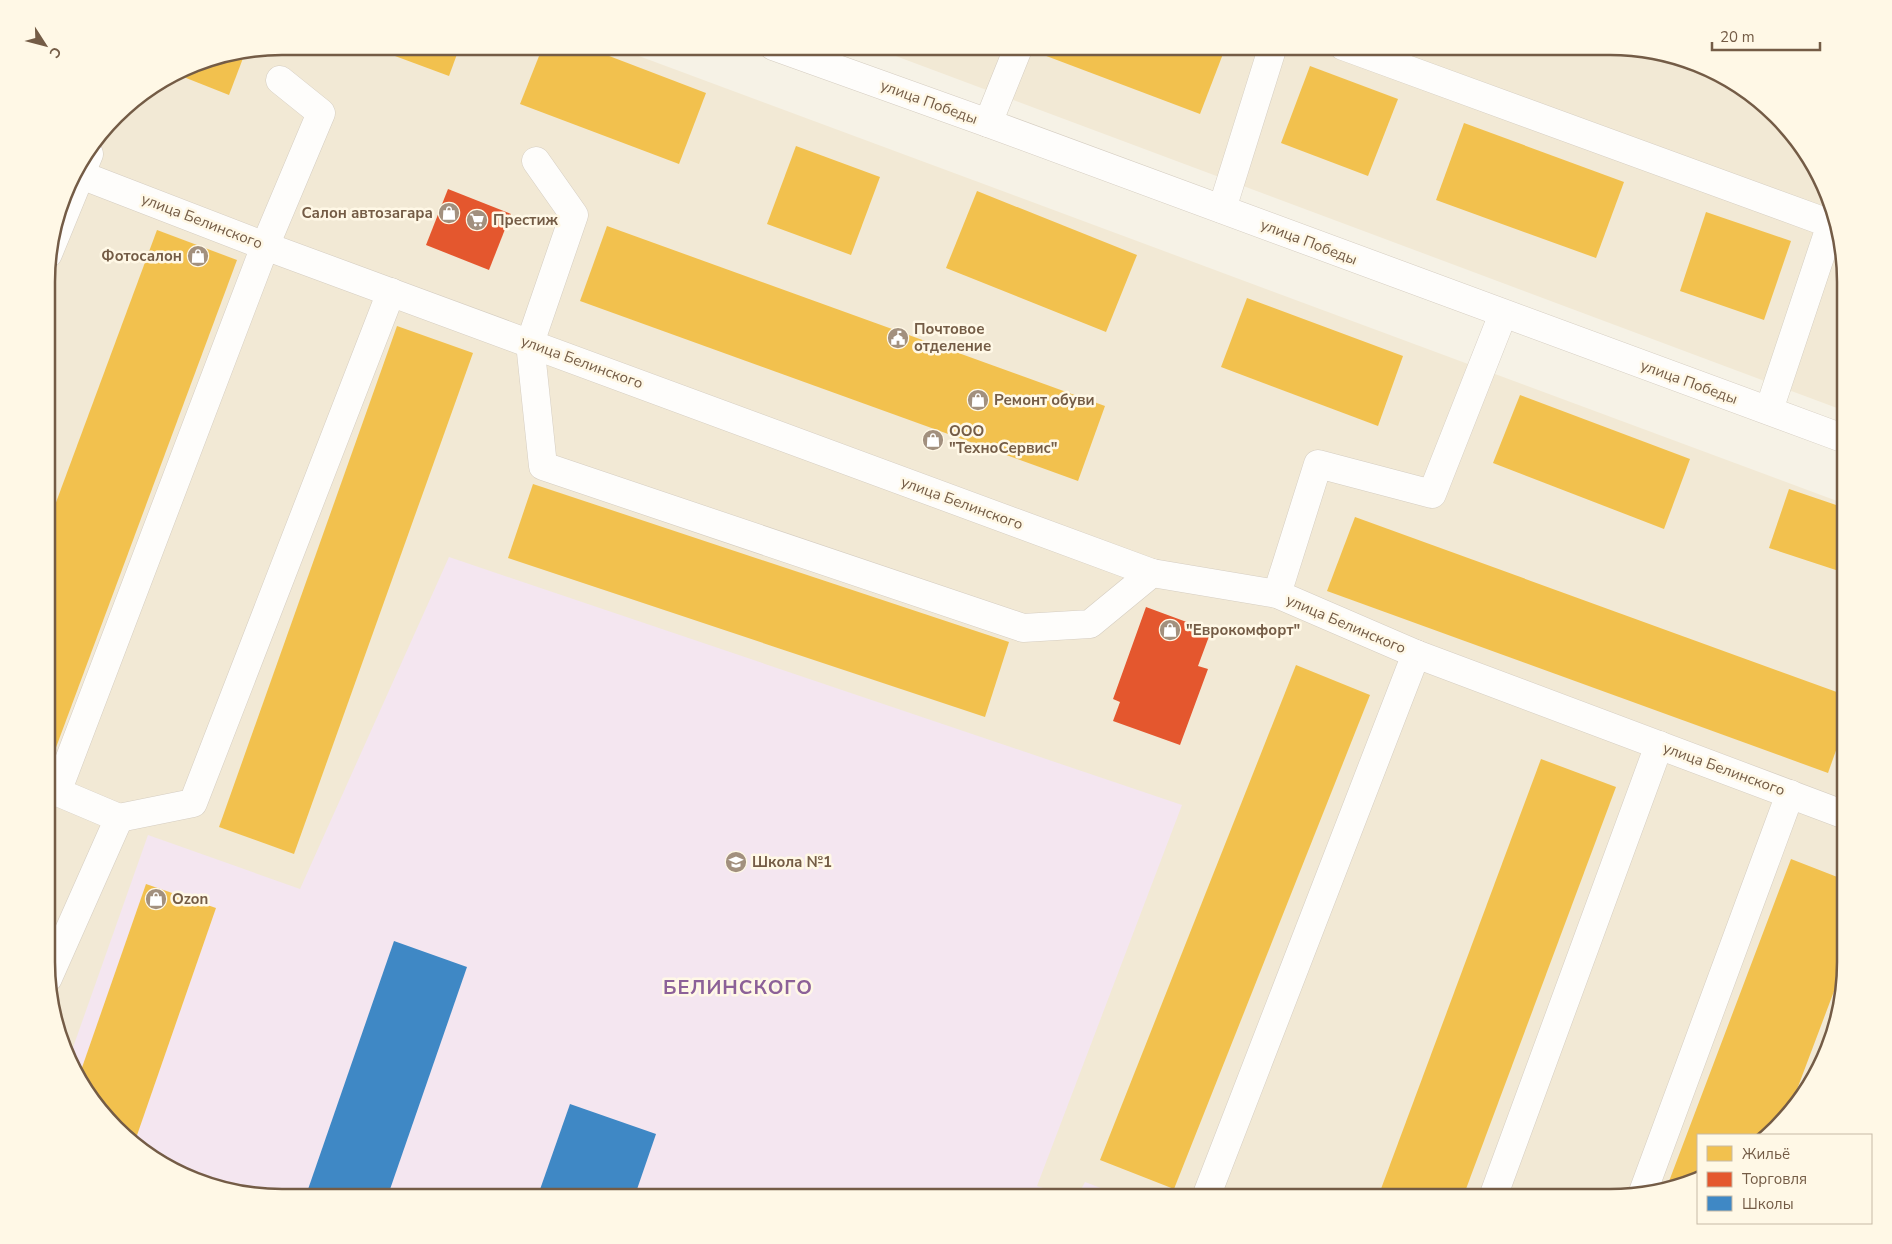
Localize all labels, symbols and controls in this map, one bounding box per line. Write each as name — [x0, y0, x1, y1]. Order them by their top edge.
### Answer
north arrow — [20, 20, 70, 70]
scale bar — [1712, 20, 1820, 52]
text: 20 m — [1720, 27, 1755, 47]
text: С — [44, 43, 66, 62]
street label: улица Победы — [878, 75, 980, 129]
street label: улица Белинского — [138, 189, 266, 253]
shop icon: Салон автозагара — [437, 201, 461, 225]
place label: Салон автозагара — [302, 203, 433, 223]
supermarket icon: Престиж — [465, 208, 489, 232]
place label: Престиж — [493, 210, 559, 230]
street label: улица Победы — [1258, 214, 1360, 270]
shop icon: Фотосалон — [186, 244, 210, 268]
place label: Фотосалон — [101, 246, 182, 266]
place label: Почтовое отделение — [914, 319, 991, 356]
public building icon: Почтовое отделение — [886, 326, 910, 350]
street label: улица Белинского — [518, 331, 646, 393]
street label: улица Победы — [1638, 355, 1740, 409]
shop icon: Ремонт обуви — [966, 388, 990, 412]
place label: Ремонт обуви — [994, 390, 1095, 410]
place label: ООО "ТехноСервис" — [949, 421, 1058, 458]
shop icon: ООО "ТехноСервис" — [921, 428, 945, 452]
street label: улица Белинского — [898, 472, 1026, 534]
street label: улица Белинского — [1283, 590, 1409, 658]
shop icon: "Еврокомфорт" — [1158, 618, 1182, 642]
place label: "Еврокомфорт" — [1186, 620, 1300, 640]
street label: улица Белинского — [1660, 738, 1788, 800]
school or university icon: Школа №1 — [724, 850, 748, 874]
place label: Школа №1 — [752, 852, 832, 872]
shop icon: Ozon — [144, 887, 168, 911]
place label: Ozon — [172, 889, 208, 909]
district label: БЕЛИНСКОГО — [663, 974, 813, 1001]
legend — [1697, 1134, 1872, 1224]
text: Жильё — [1742, 1144, 1790, 1164]
text: Торговля — [1742, 1169, 1807, 1189]
text: Школы — [1742, 1194, 1794, 1214]

